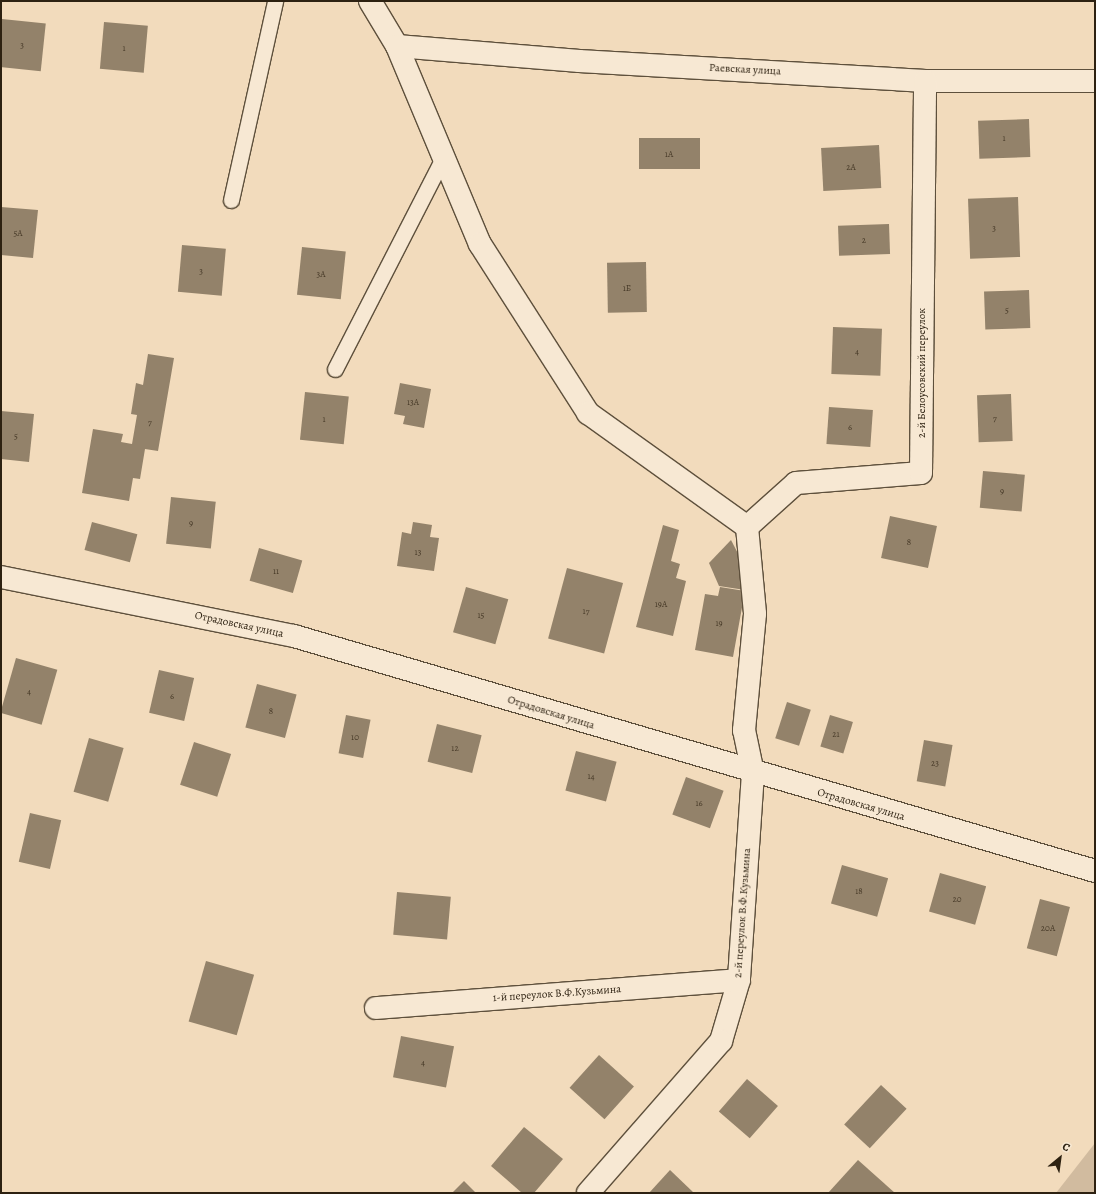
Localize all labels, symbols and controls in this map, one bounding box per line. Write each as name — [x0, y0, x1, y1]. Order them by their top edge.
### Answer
house number: 3 — [20, 40, 24, 50]
house number: 1 — [122, 43, 126, 53]
street label: Раевская улица — [709, 62, 781, 78]
house number: 1 — [1002, 133, 1006, 143]
house number: 1А — [665, 149, 673, 159]
house number: 2А — [846, 162, 856, 172]
house number: 3 — [992, 223, 996, 233]
house number: 5А — [13, 228, 23, 238]
house number: 2 — [862, 235, 866, 245]
house number: 3 — [199, 266, 203, 276]
house number: 3А — [317, 269, 325, 279]
house number: 1Б — [623, 283, 631, 293]
house number: 5 — [1005, 305, 1009, 315]
street label: 2-й Белоусовский переулок — [915, 308, 929, 438]
house number: 4 — [855, 346, 859, 356]
house number: 13А — [407, 397, 419, 407]
house number: 7 — [993, 413, 997, 423]
house number: 1 — [322, 414, 326, 424]
house number: 7 — [148, 417, 152, 427]
house number: 6 — [848, 422, 852, 432]
house number: 5 — [14, 431, 18, 441]
house number: 9 — [1000, 486, 1004, 496]
house number: 9 — [189, 518, 193, 528]
house number: 8 — [907, 537, 911, 547]
house number: 13 — [415, 547, 421, 557]
house number: 11 — [273, 566, 279, 576]
house number: 19А — [655, 599, 667, 609]
house number: 17 — [583, 606, 589, 616]
street label: Отрадовская улица — [193, 609, 285, 641]
house number: 15 — [478, 610, 484, 620]
house number: 19 — [715, 618, 723, 628]
house number: 4 — [27, 686, 31, 696]
house number: 6 — [170, 691, 174, 701]
street label: Отрадовская улица — [506, 693, 596, 733]
house number: 8 — [269, 706, 273, 716]
house number: 21 — [832, 729, 840, 739]
house number: 10 — [351, 732, 359, 742]
house number: 12 — [451, 743, 459, 753]
house number: 23 — [931, 758, 939, 768]
house number: 14 — [587, 771, 595, 781]
street label: Отрадовская улица — [816, 786, 906, 824]
house number: 16 — [695, 798, 703, 808]
street label: 2-й переулок В.Ф.Кузьмина — [732, 848, 754, 978]
house number: 18 — [855, 886, 863, 896]
house number: 20 — [952, 894, 962, 904]
house number: 20А — [1041, 923, 1055, 933]
street label: 1-й переулок В.Ф.Кузьмина — [492, 983, 622, 1005]
house number: 4 — [421, 1057, 425, 1067]
north arrow — [1040, 1138, 1080, 1178]
text: С — [1059, 1139, 1073, 1155]

